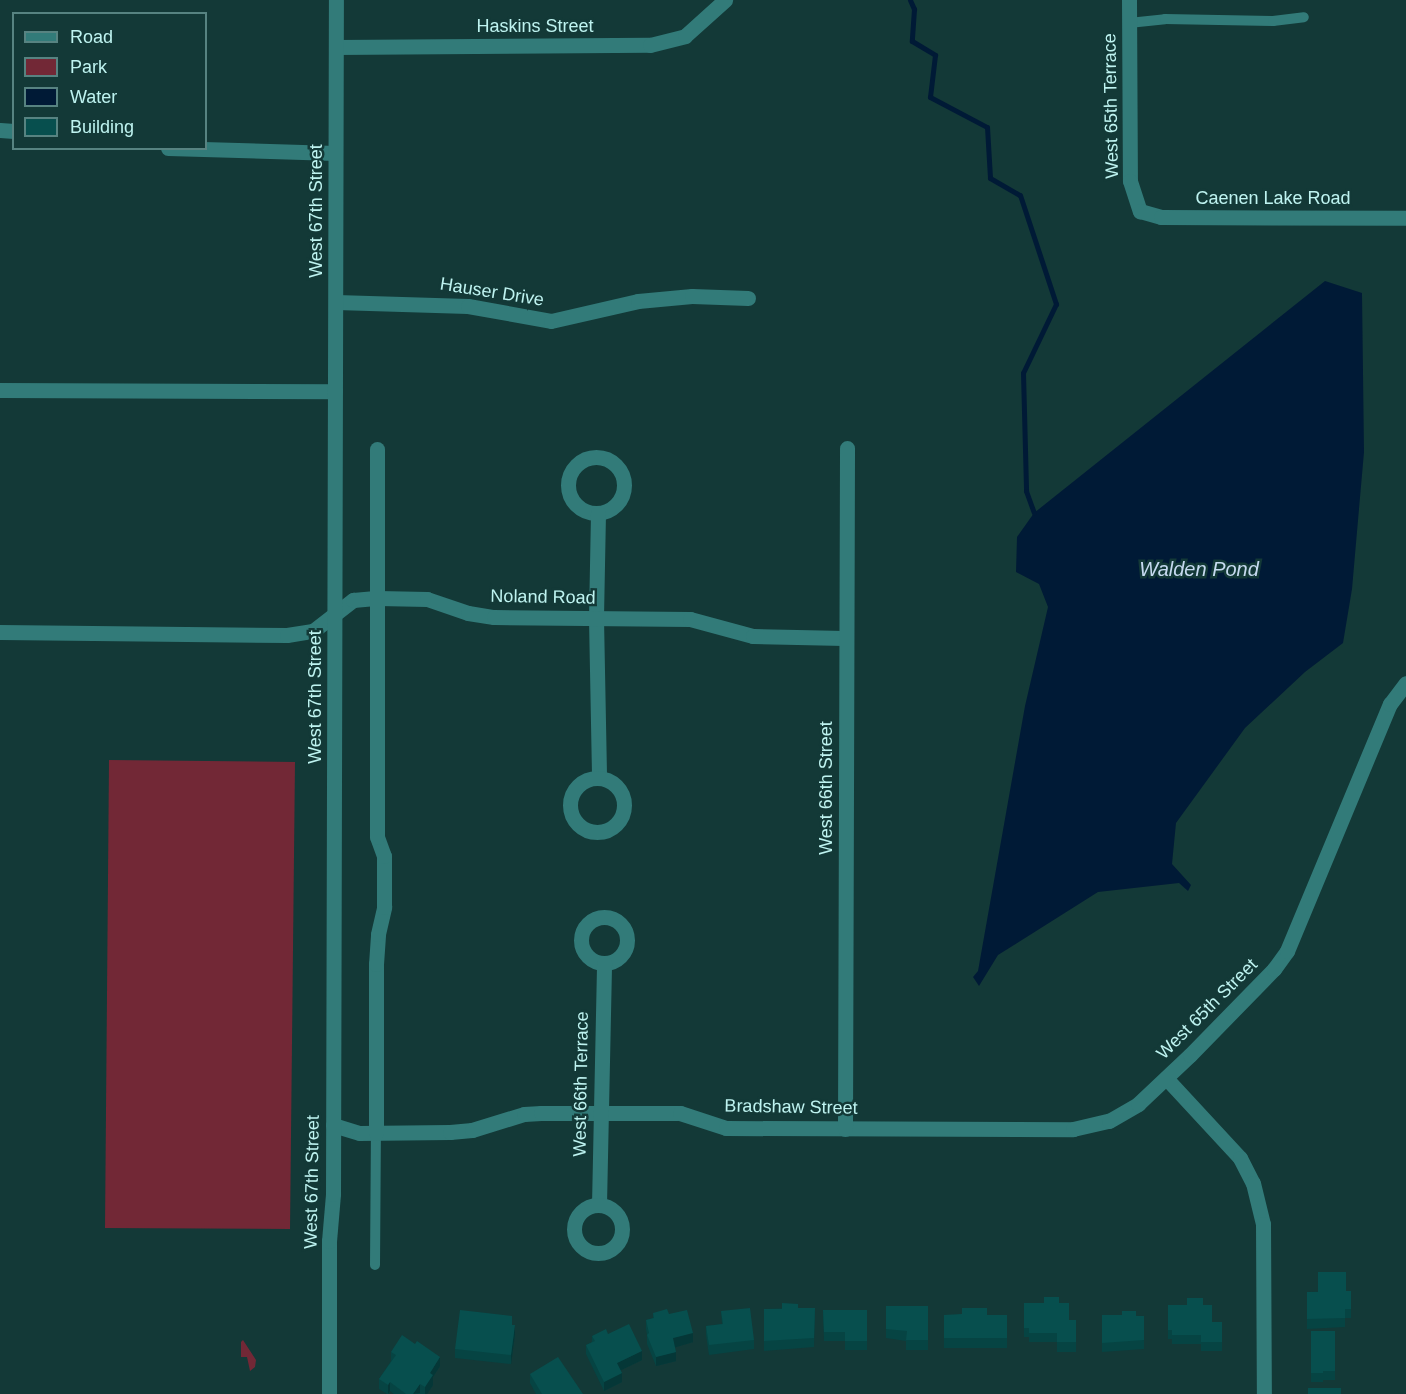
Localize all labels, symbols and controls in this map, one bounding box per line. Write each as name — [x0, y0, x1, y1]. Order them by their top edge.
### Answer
legend — [12, 12, 207, 150]
street label: Haskins Street — [476, 15, 594, 37]
text: Road — [70, 27, 113, 47]
street label: West 65th Terrace — [1099, 33, 1123, 179]
text: Park — [70, 57, 107, 77]
text: Water — [70, 87, 117, 107]
text: Building — [70, 117, 134, 137]
street label: West 67th Street — [305, 144, 327, 278]
street label: Caenen Lake Road — [1195, 187, 1351, 209]
street label: Hauser Drive — [438, 273, 546, 311]
water label: Walden Pond — [1139, 557, 1259, 581]
street label: Noland Road — [490, 585, 596, 609]
street label: West 67th Street — [304, 630, 326, 764]
street label: West 66th Street — [815, 721, 837, 855]
street label: West 65th Street — [1152, 954, 1262, 1064]
street label: West 66th Terrace — [569, 1011, 593, 1157]
street label: Bradshaw Street — [724, 1095, 858, 1119]
street label: West 67th Street — [300, 1115, 324, 1249]

